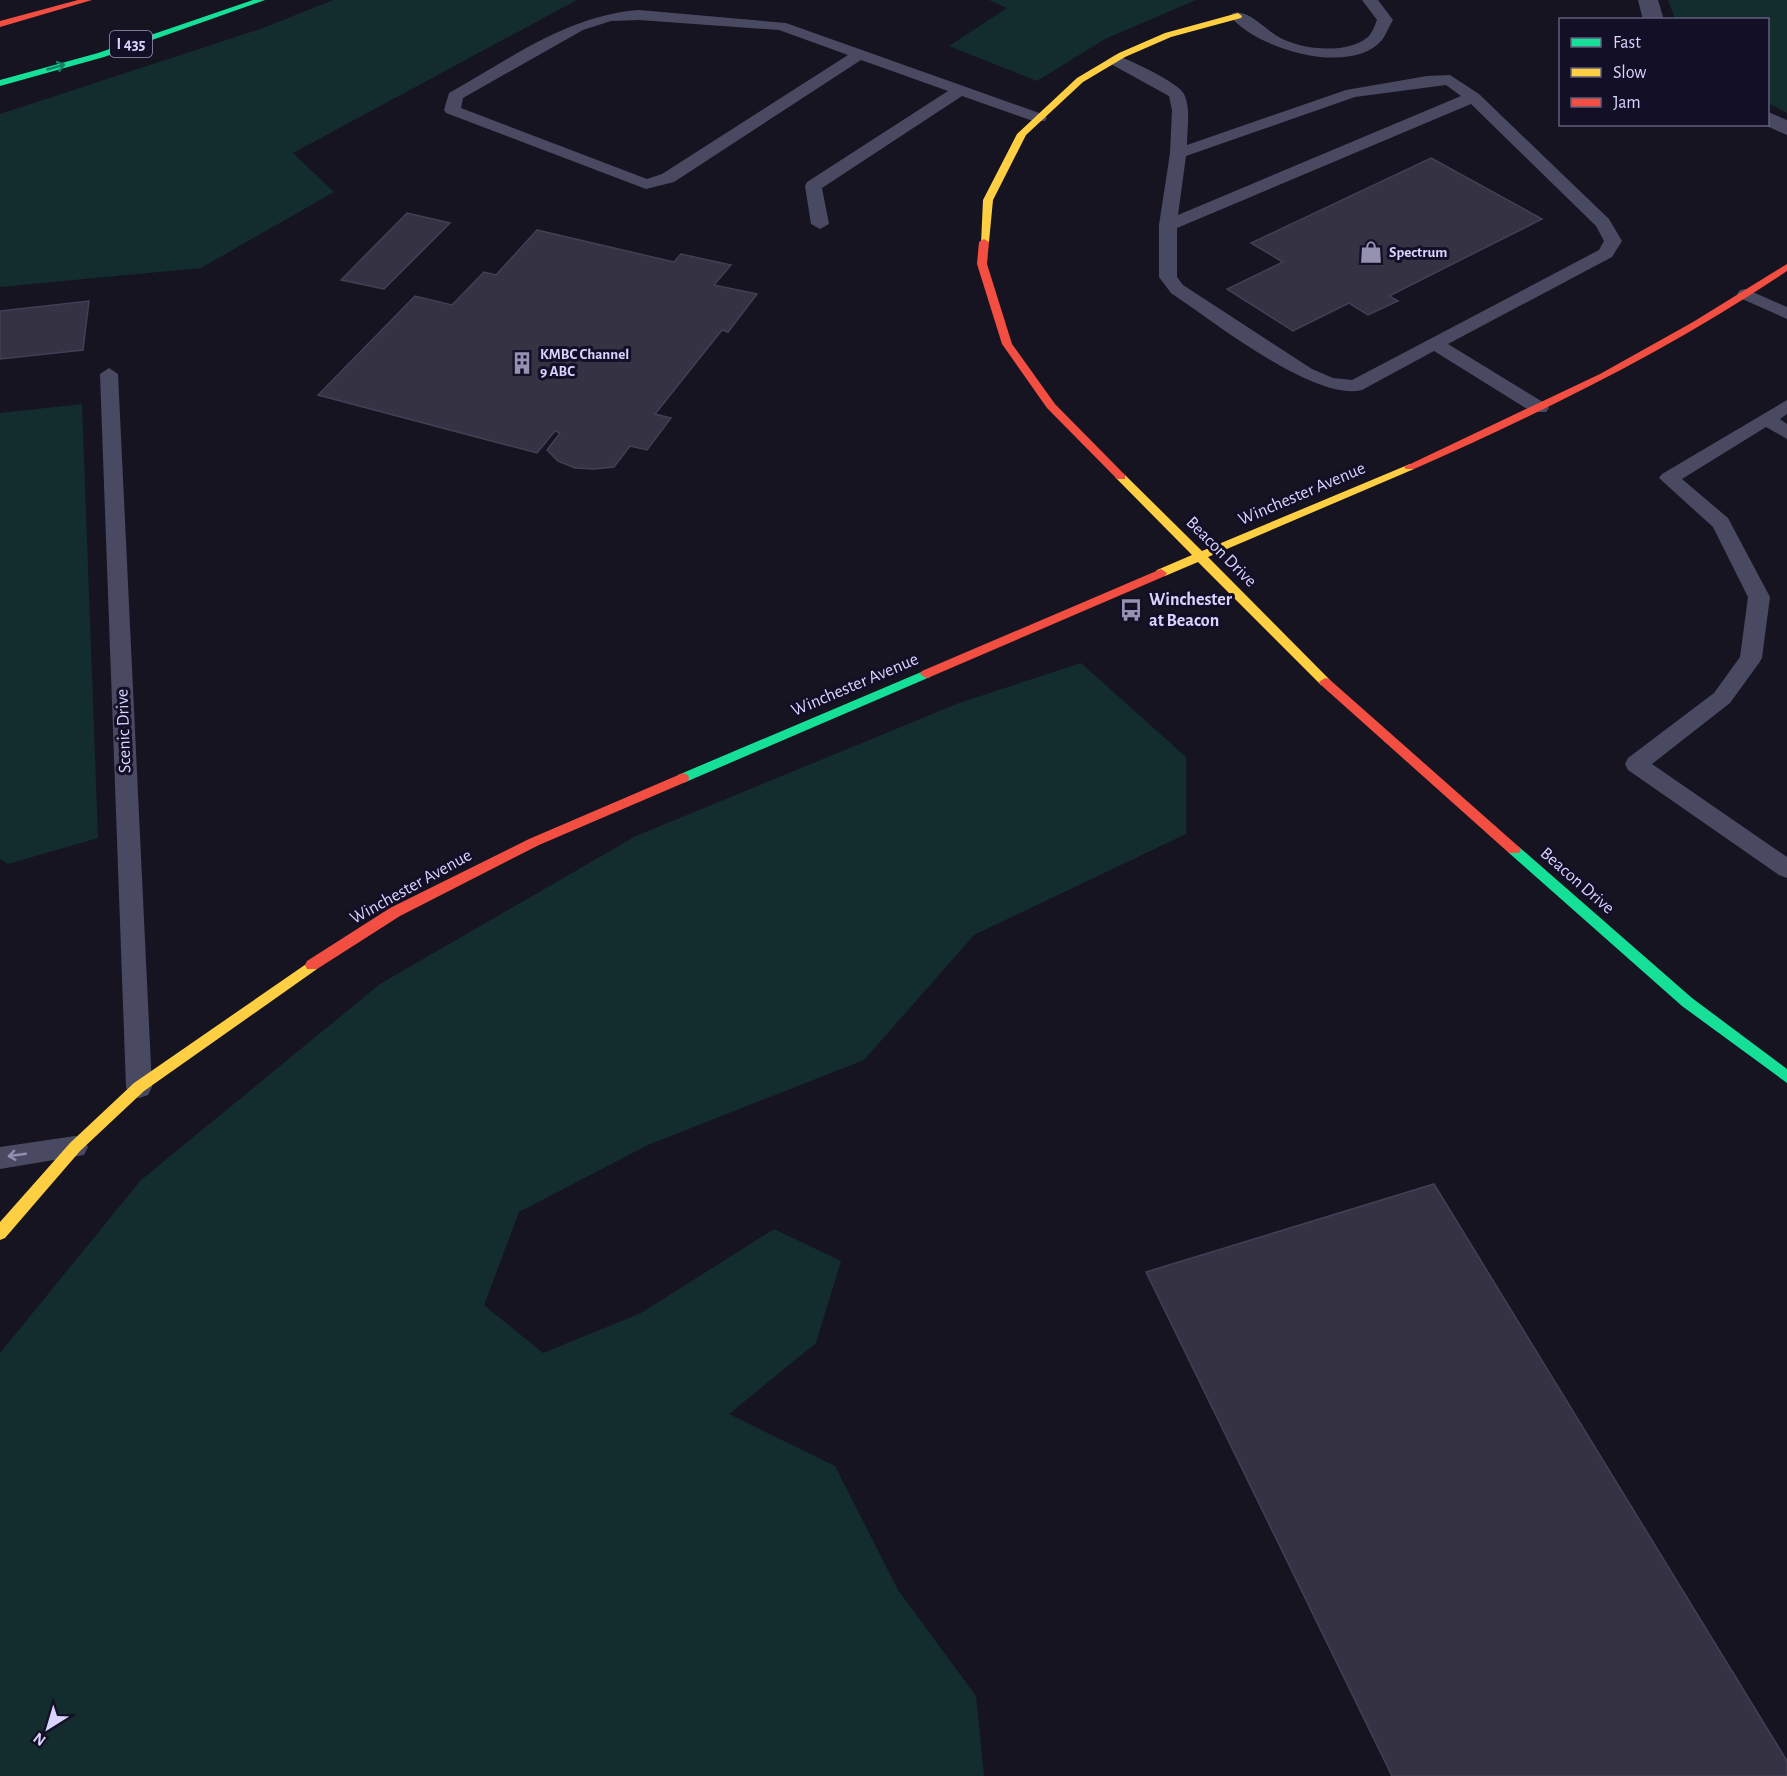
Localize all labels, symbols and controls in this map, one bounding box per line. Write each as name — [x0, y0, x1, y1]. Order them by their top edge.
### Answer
legend — [1559, 18, 1769, 126]
road number: I 435 — [110, 31, 152, 57]
text: Fast — [1613, 34, 1641, 52]
one-way arrow — [46, 61, 65, 72]
text: Slow — [1613, 64, 1646, 82]
text: Jam — [1613, 94, 1641, 112]
shop icon: Spectrum — [1358, 239, 1384, 265]
place label: Spectrum — [1389, 245, 1447, 260]
place label: KMBC Channel 9 ABC — [540, 347, 629, 379]
building icon: KMBC Channel 9 ABC — [509, 350, 535, 376]
street label: Winchester Avenue — [1236, 459, 1368, 529]
street label: Beacon Drive — [1182, 513, 1260, 591]
place label: Winchester at Beacon — [1149, 591, 1233, 630]
bus stop icon: Winchester at Beacon — [1118, 597, 1144, 623]
street label: Winchester Avenue — [789, 650, 921, 720]
street label: Scenic Drive — [114, 689, 134, 773]
street label: Beacon Drive — [1537, 844, 1617, 918]
street label: Winchester Avenue — [347, 846, 475, 928]
one-way arrow — [7, 1150, 27, 1161]
north arrow — [18, 1698, 78, 1758]
text: N — [30, 1729, 49, 1749]

